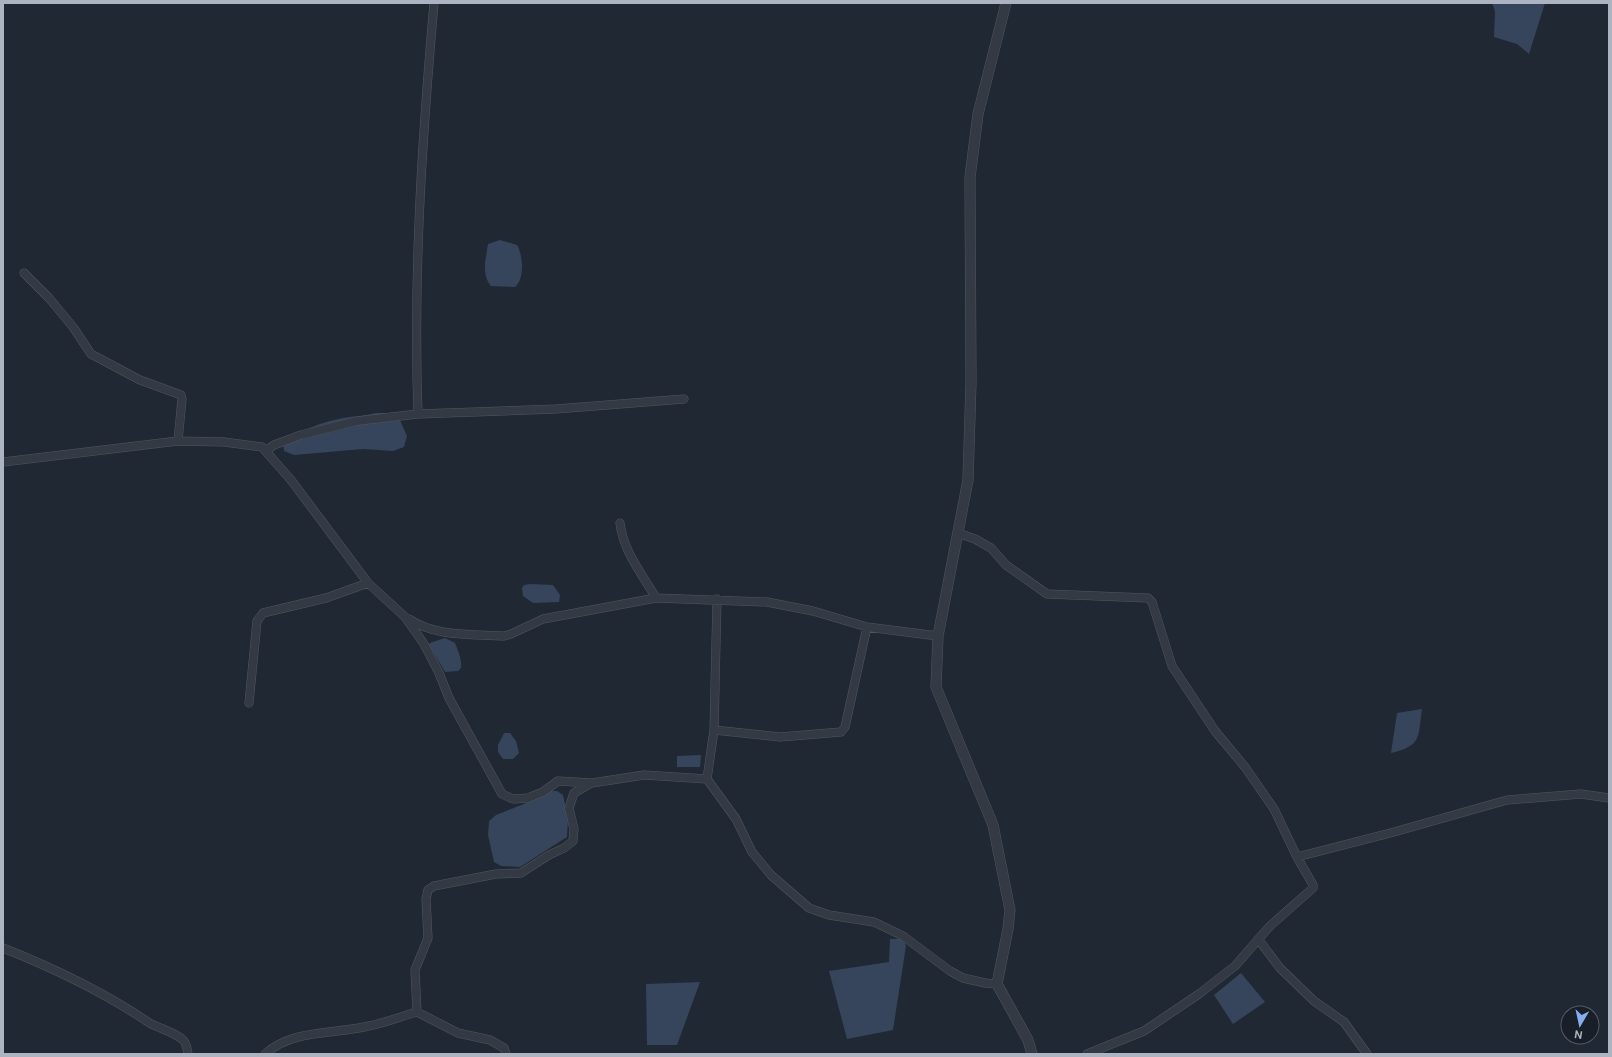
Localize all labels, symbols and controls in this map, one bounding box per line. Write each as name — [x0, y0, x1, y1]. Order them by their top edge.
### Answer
north arrow — [1560, 1005, 1600, 1045]
text: N — [1573, 1027, 1583, 1042]

